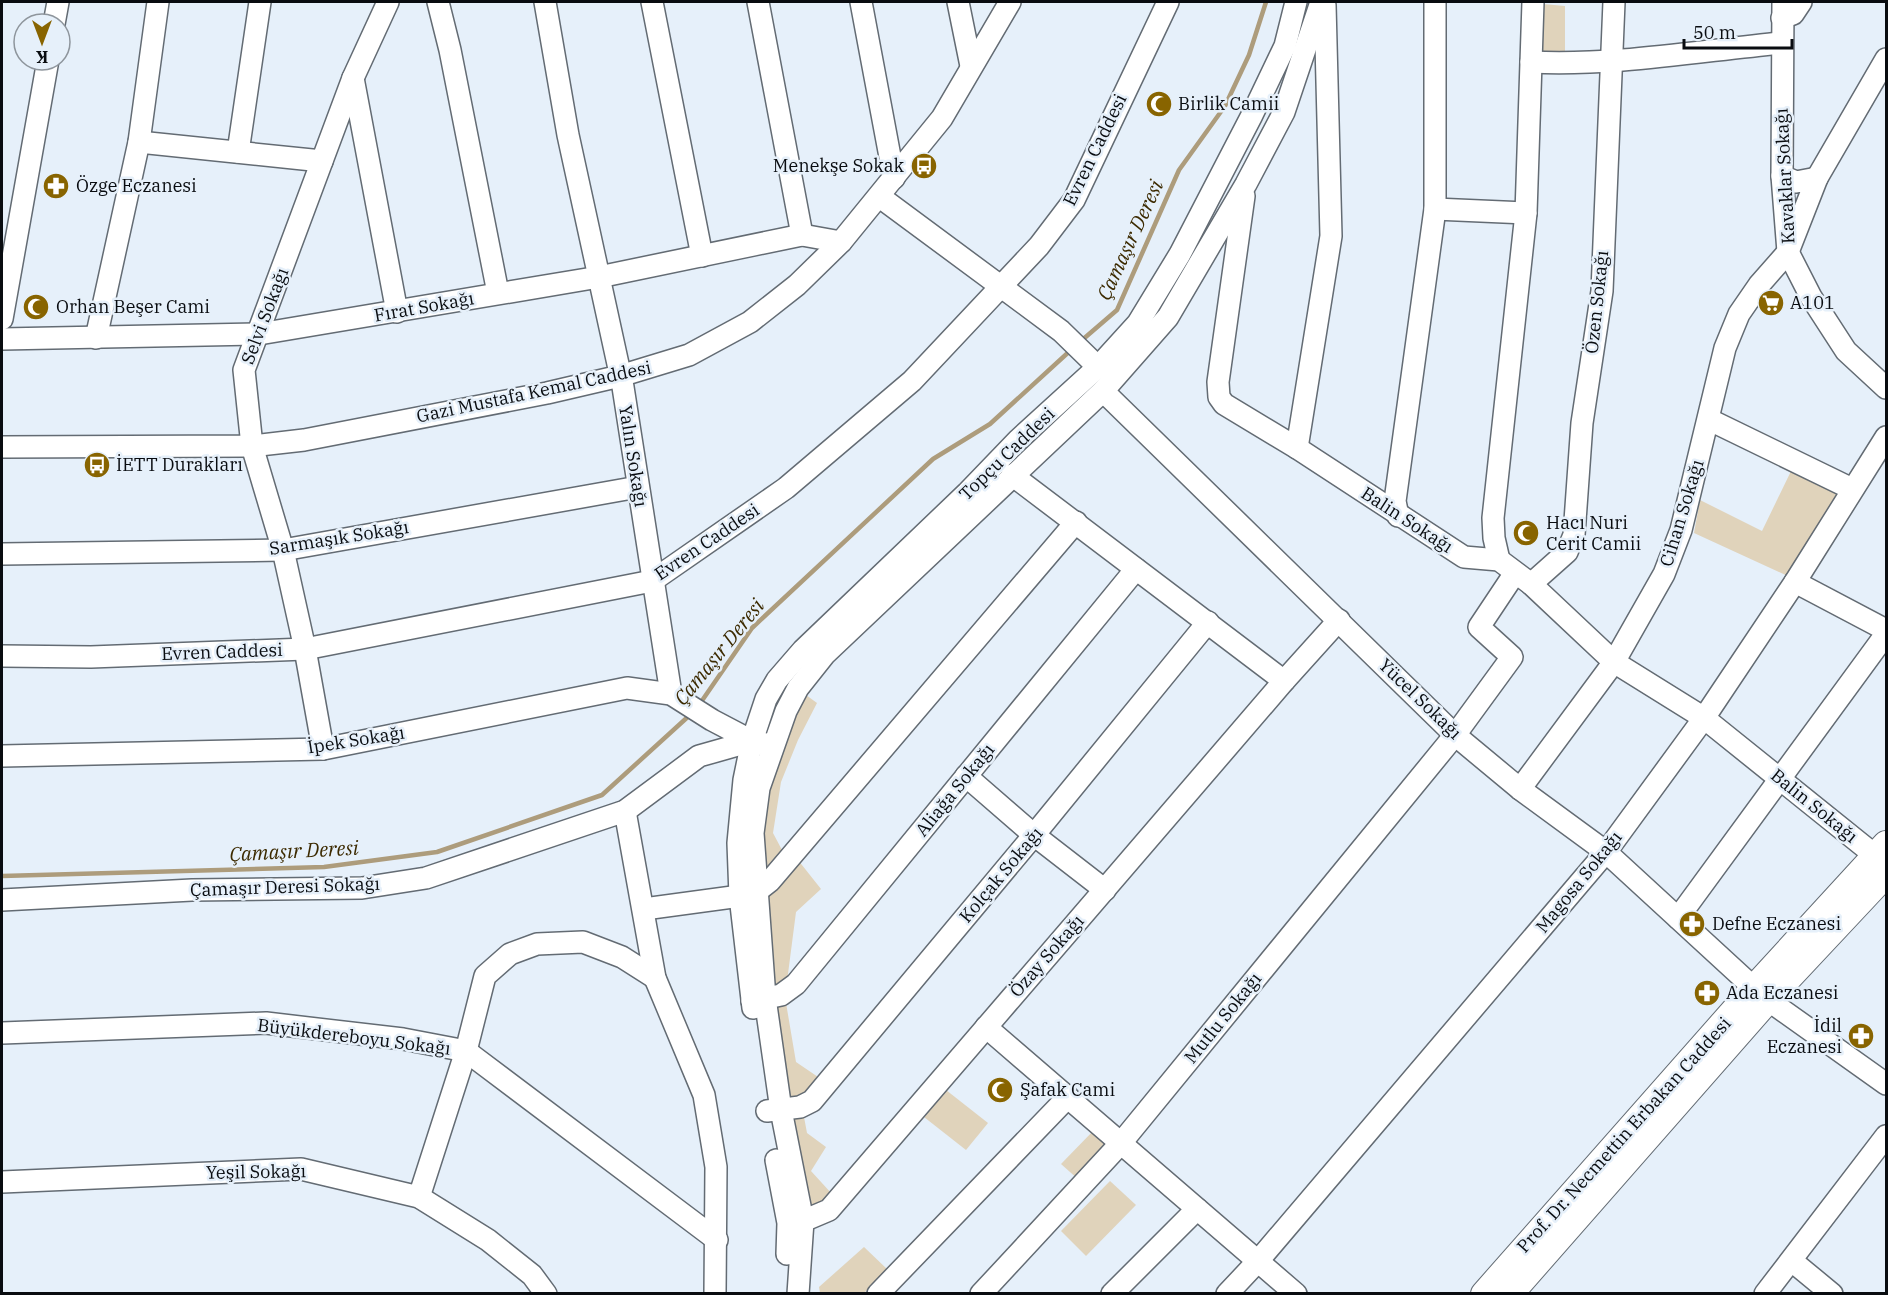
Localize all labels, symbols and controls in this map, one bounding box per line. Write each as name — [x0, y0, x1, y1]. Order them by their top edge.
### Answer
north arrow — [12, 12, 72, 72]
scale bar — [1684, 12, 1792, 50]
text: 50 m — [1693, 21, 1736, 44]
text: K — [35, 47, 48, 67]
mosque icon: Birlik Camii — [1144, 89, 1174, 119]
street label: Evren Caddesi — [1058, 90, 1132, 210]
place label: Birlik Camii — [1178, 92, 1280, 115]
street label: Kavaklar Sokağı — [1769, 107, 1800, 244]
bus stop icon: Menekşe Sokak — [909, 151, 939, 181]
place label: Menekşe Sokak — [773, 154, 904, 177]
pharmacy icon: Özge Eczanesi — [41, 171, 71, 201]
place label: Özge Eczanesi — [76, 174, 197, 197]
water label: Çamaşır Deresi — [1090, 175, 1169, 304]
street label: Özen Sokağı — [1580, 249, 1613, 355]
street label: Selvi Sokağı — [236, 264, 294, 367]
street label: Fırat Sokağı — [372, 286, 476, 327]
supermarket icon: A101 — [1756, 288, 1786, 318]
place label: A101 — [1790, 291, 1835, 314]
mosque icon: Orhan Beşer Cami — [21, 292, 51, 322]
place label: Orhan Beşer Cami — [56, 295, 210, 318]
street label: Gazi Mustafa Kemal Caddesi — [414, 355, 654, 428]
street label: Topçu Caddesi — [954, 402, 1060, 505]
street label: Yalın Sokağı — [614, 403, 653, 509]
bus stop icon: İETT Durakları — [82, 450, 112, 480]
place label: İETT Durakları — [116, 453, 243, 476]
street label: Cihan Sokağı — [1654, 456, 1709, 569]
street label: Balin Sokağı — [1357, 481, 1458, 558]
street label: Evren Caddesi — [650, 498, 764, 585]
place label: Hacı Nuri Cerit Camii — [1546, 511, 1641, 555]
street label: Sarmaşık Sokağı — [267, 515, 411, 560]
mosque icon: Hacı Nuri Cerit Camii — [1511, 518, 1541, 548]
water label: Çamaşır Deresi — [667, 593, 770, 711]
street label: Evren Caddesi — [161, 638, 284, 665]
street label: Yücel Sokağı — [1374, 653, 1467, 744]
street label: İpek Sokağı — [306, 720, 407, 759]
street label: Aliağa Sokağı — [910, 738, 999, 841]
street label: Balin Sokağı — [1766, 764, 1863, 848]
street label: Kolçak Sokağı — [954, 822, 1048, 927]
street label: Magosa Sokağı — [1530, 826, 1627, 937]
water label: Çamaşır Deresi — [229, 834, 359, 867]
street label: Çamaşır Deresi Sokağı — [190, 872, 381, 901]
street label: Özay Sokağı — [1004, 909, 1089, 1002]
pharmacy icon: Defne Eczanesi — [1677, 909, 1707, 939]
place label: Defne Eczanesi — [1712, 912, 1841, 935]
street label: Mutlu Sokağı — [1179, 967, 1266, 1068]
pharmacy icon: Ada Eczanesi — [1692, 978, 1722, 1008]
place label: Ada Eczanesi — [1726, 981, 1839, 1004]
street label: Prof. Dr. Necmettin Erbakan Caddesi — [1512, 1012, 1736, 1257]
street label: Büyükdereboyu Sokağı — [256, 1013, 452, 1060]
place label: İdil Eczanesi — [1767, 1014, 1842, 1058]
pharmacy icon: İdil Eczanesi — [1846, 1021, 1876, 1051]
mosque icon: Şafak Cami — [985, 1075, 1015, 1105]
place label: Şafak Cami — [1020, 1078, 1115, 1101]
street label: Yeşil Sokağı — [206, 1159, 307, 1184]

